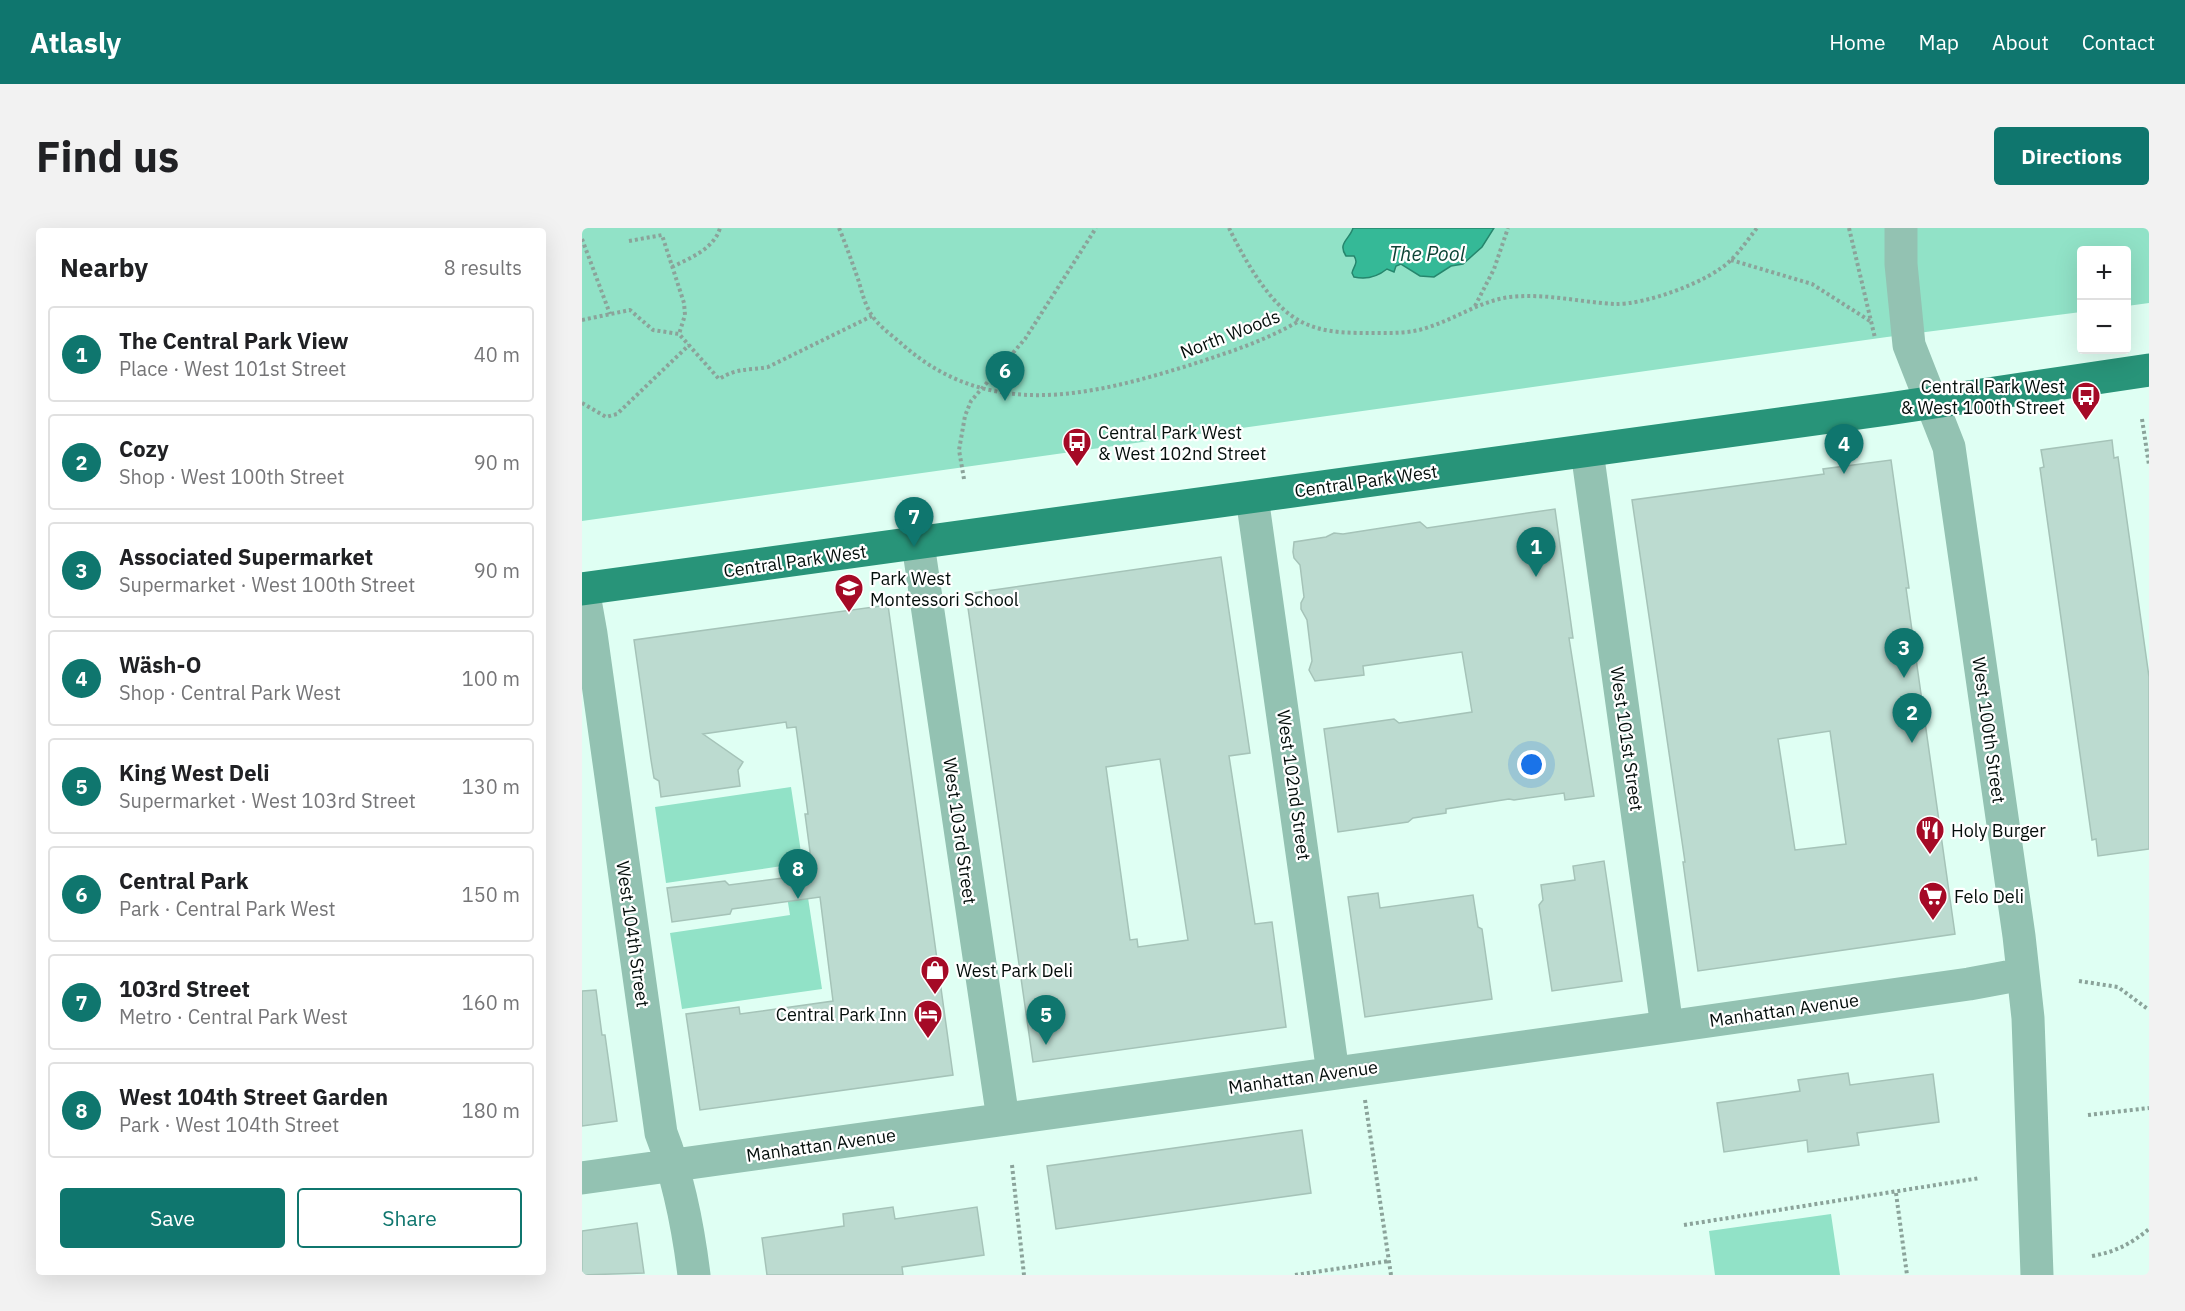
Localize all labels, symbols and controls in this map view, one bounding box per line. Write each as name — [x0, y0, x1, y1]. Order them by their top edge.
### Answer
text: Atlasly — [30, 24, 121, 61]
text: Home — [1829, 28, 1886, 56]
text: Map — [1919, 28, 1959, 56]
text: About — [1992, 28, 2049, 56]
text: Contact — [2082, 28, 2155, 56]
button: Directions — [1994, 127, 2149, 185]
text: Find us — [36, 129, 179, 184]
water label: The Pool — [1389, 240, 1466, 267]
map controls — [2077, 246, 2131, 354]
button: + — [2077, 246, 2131, 300]
text: Nearby — [60, 250, 148, 284]
text: 8 results — [444, 254, 522, 281]
button: − — [2077, 300, 2131, 354]
street label: North Woods — [1177, 304, 1283, 364]
text: The Central Park View — [119, 326, 348, 355]
text: 1 — [76, 341, 88, 368]
text: 40 m — [474, 341, 520, 368]
pin: 6 — [986, 352, 1024, 401]
text: Place · West 101st Street — [119, 355, 346, 382]
place label: Central Park West & West 100th Street — [1901, 375, 2065, 419]
bus stop icon: Central Park West & West 100th Street — [2070, 380, 2102, 422]
place label: Central Park West & West 102nd Street — [1098, 421, 1266, 465]
pin: 4 — [1824, 424, 1864, 474]
bus stop icon: Central Park West & West 102nd Street — [1061, 426, 1093, 468]
text: Cozy — [119, 434, 169, 463]
text: 2 — [76, 449, 88, 476]
text: 90 m — [474, 449, 520, 476]
street label: Central Park West — [1293, 460, 1439, 502]
text: Shop · West 100th Street — [119, 463, 345, 490]
pin: 7 — [894, 498, 934, 547]
pin: 1 — [1516, 528, 1556, 577]
street label: Central Park West — [722, 540, 868, 582]
text: Associated Supermarket — [119, 542, 373, 571]
text: 3 — [76, 557, 88, 584]
text: 90 m — [474, 557, 520, 584]
place label: Park West Montessori School — [870, 567, 1019, 611]
text: Supermarket · West 100th Street — [119, 571, 415, 598]
school or university icon: Park West Montessori School — [833, 572, 865, 614]
pin: 3 — [1884, 628, 1924, 678]
text: Wäsh-O — [119, 650, 201, 679]
street label: West 100th Street — [1967, 655, 2011, 805]
text: 4 — [76, 665, 88, 692]
text: 100 m — [462, 665, 520, 692]
street label: West 101st Street — [1605, 665, 1649, 813]
text: Shop · Central Park West — [119, 679, 341, 706]
pin: 2 — [1892, 694, 1932, 743]
street label: West 102nd Street — [1272, 708, 1316, 862]
your location — [1517, 750, 1546, 779]
street label: West 103rd Street — [938, 756, 982, 906]
text: King West Deli — [119, 758, 269, 787]
text: 5 — [76, 773, 88, 800]
text: 130 m — [462, 773, 520, 800]
text: Supermarket · West 103rd Street — [119, 787, 416, 814]
restaurant icon: Holy Burger — [1914, 814, 1946, 856]
place label: Holy Burger — [1951, 819, 2046, 842]
pin: 8 — [778, 850, 818, 899]
street label: West 104th Street — [611, 859, 655, 1009]
text: Central Park — [119, 866, 248, 895]
supermarket icon: Felo Deli — [1917, 880, 1949, 922]
text: 6 — [76, 881, 88, 908]
text: 150 m — [462, 881, 520, 908]
place label: Felo Deli — [1954, 885, 2024, 908]
text: Park · Central Park West — [119, 895, 336, 922]
shop icon: West Park Deli — [919, 954, 951, 996]
place label: West Park Deli — [956, 959, 1073, 982]
text: 103rd Street — [119, 974, 250, 1003]
street label: Manhattan Avenue — [1708, 988, 1860, 1032]
text: 7 — [76, 989, 88, 1016]
text: 160 m — [462, 989, 520, 1016]
pin: 5 — [1026, 996, 1066, 1045]
hotel icon: Central Park Inn — [912, 998, 944, 1040]
text: Metro · Central Park West — [119, 1003, 348, 1030]
place label: Central Park Inn — [776, 1003, 907, 1026]
street label: Manhattan Avenue — [1227, 1055, 1379, 1099]
text: West 104th Street Garden — [119, 1082, 388, 1111]
text: 8 — [76, 1097, 88, 1124]
text: 180 m — [462, 1097, 520, 1124]
text: Park · West 104th Street — [119, 1111, 339, 1138]
street label: Manhattan Avenue — [745, 1123, 897, 1167]
button: Save — [60, 1188, 285, 1248]
button: Share — [297, 1188, 522, 1248]

